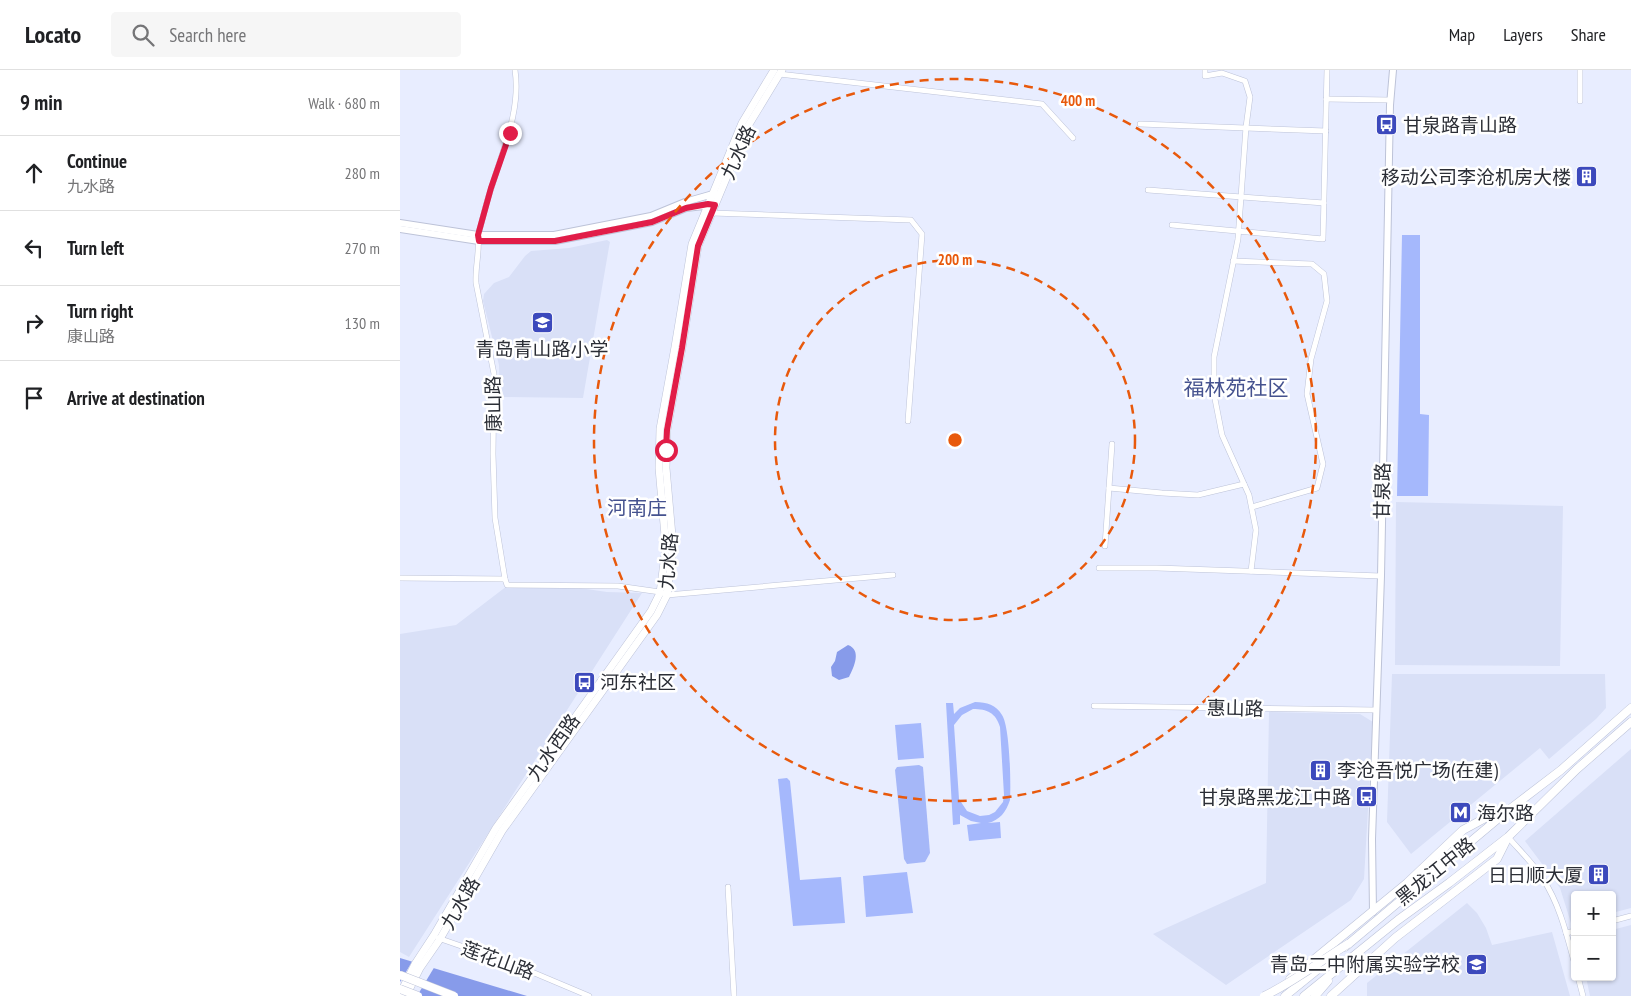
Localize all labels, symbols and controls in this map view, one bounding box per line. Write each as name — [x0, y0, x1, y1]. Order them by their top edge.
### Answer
search box — [111, 12, 461, 57]
text: Locato — [25, 19, 81, 50]
icon: search — [129, 21, 157, 49]
text: Search here — [169, 23, 246, 47]
text: Map — [1449, 23, 1475, 46]
text: Layers — [1503, 23, 1543, 46]
text: Share — [1571, 23, 1606, 46]
text: 9 min — [20, 89, 62, 116]
text: 400 m — [1061, 91, 1095, 110]
text: Walk · 680 m — [308, 93, 380, 113]
bus stop icon: 甘泉路青山路 — [1375, 113, 1399, 137]
place label: 甘泉路青山路 — [1403, 113, 1517, 137]
street label: 九水路 — [715, 121, 761, 183]
route end — [499, 122, 522, 145]
text: Continue — [67, 149, 127, 173]
icon: ahead — [20, 159, 48, 187]
text: 280 m — [345, 163, 380, 183]
place label: 移动公司李沧机房大楼 — [1381, 165, 1571, 189]
building icon: 移动公司李沧机房大楼 — [1575, 165, 1599, 189]
text: 九水路 — [67, 176, 115, 196]
icon: left — [20, 234, 48, 262]
text: Turn left — [67, 236, 124, 260]
text: 270 m — [345, 238, 380, 258]
text: 200 m — [938, 250, 972, 269]
text: Turn right — [67, 299, 133, 323]
icon: right — [20, 309, 48, 337]
school or university icon: 青岛青山路小学 — [530, 311, 554, 335]
text: 130 m — [345, 313, 380, 333]
text: 康山路 — [67, 326, 115, 346]
place label: 青岛青山路小学 — [475, 337, 609, 361]
district label: 福林苑社区 — [1184, 374, 1289, 401]
street label: 康山路 — [481, 375, 505, 433]
icon: arrive — [20, 384, 48, 412]
text: Arrive at destination — [67, 386, 205, 410]
centre of rings — [946, 431, 964, 449]
route start — [655, 439, 678, 462]
street label: 甘泉路 — [1370, 462, 1394, 520]
district label: 河南庄 — [607, 495, 667, 521]
street label: 九水路 — [654, 532, 682, 590]
bus stop icon: 河东社区 — [572, 670, 596, 694]
place label: 河东社区 — [600, 670, 676, 694]
street label: 惠山路 — [1206, 696, 1264, 720]
street label: 九水西路 — [521, 709, 585, 785]
building icon: 李沧吾悦广场(在建) — [1309, 758, 1333, 782]
place label: 李沧吾悦广场(在建) — [1337, 758, 1498, 782]
place label: 甘泉路黑龙江中路 — [1199, 785, 1351, 809]
bus stop icon: 甘泉路黑龙江中路 — [1355, 785, 1379, 809]
metro station icon: 海尔路 — [1449, 801, 1473, 825]
place label: 海尔路 — [1477, 801, 1534, 825]
street label: 黑龙江中路 — [1391, 832, 1479, 910]
place label: 日日顺大厦 — [1488, 863, 1583, 887]
building icon: 日日顺大厦 — [1587, 863, 1611, 887]
street label: 九水路 — [435, 872, 485, 934]
map controls — [1571, 891, 1616, 981]
button: + — [1571, 891, 1616, 936]
street label: 莲花山路 — [458, 936, 538, 984]
button: − — [1571, 936, 1616, 981]
place label: 青岛二中附属实验学校 — [1270, 952, 1460, 976]
school or university icon: 青岛二中附属实验学校 — [1464, 952, 1488, 976]

